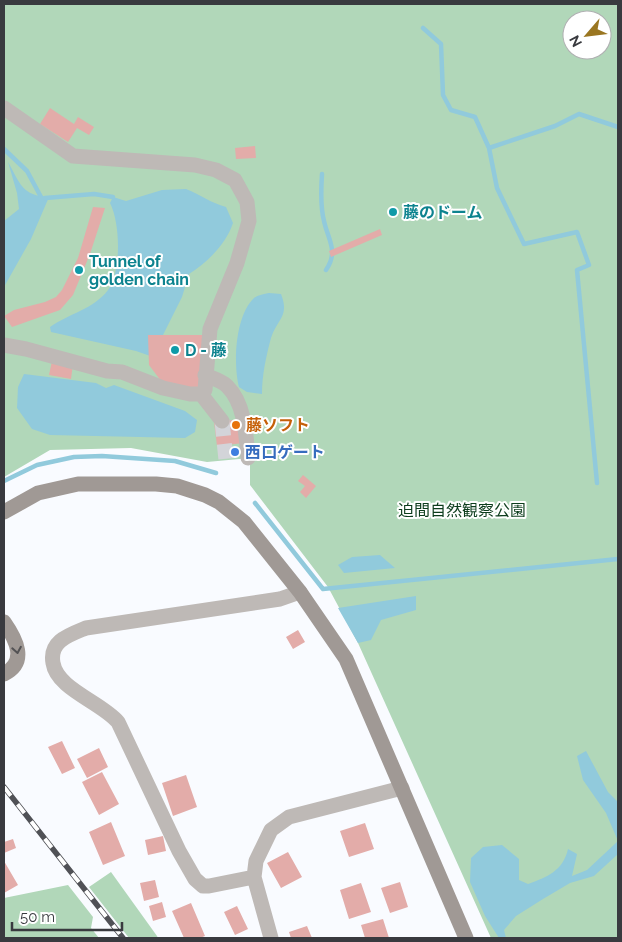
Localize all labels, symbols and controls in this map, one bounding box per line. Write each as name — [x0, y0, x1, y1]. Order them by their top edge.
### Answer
north arrow — [562, 10, 612, 60]
text: N — [566, 33, 585, 50]
place label: 藤のドーム — [403, 203, 483, 222]
marker: 藤のドーム — [387, 206, 399, 218]
place label: Tunnel of golden chain — [89, 252, 189, 289]
marker: Tunnel of golden chain — [73, 264, 85, 276]
place label: D - 藤 — [185, 341, 227, 360]
marker: D - 藤 — [169, 344, 181, 356]
place label: 藤ソフト — [246, 416, 310, 435]
marker: 藤ソフト — [230, 419, 242, 431]
place label: 西口ゲート — [245, 443, 325, 462]
marker: 西口ゲート — [229, 446, 241, 458]
park label: 迫間自然観察公園 — [398, 501, 526, 520]
one-way arrow — [11, 645, 21, 654]
scale bar — [12, 900, 122, 932]
text: 50 m — [20, 908, 55, 926]

